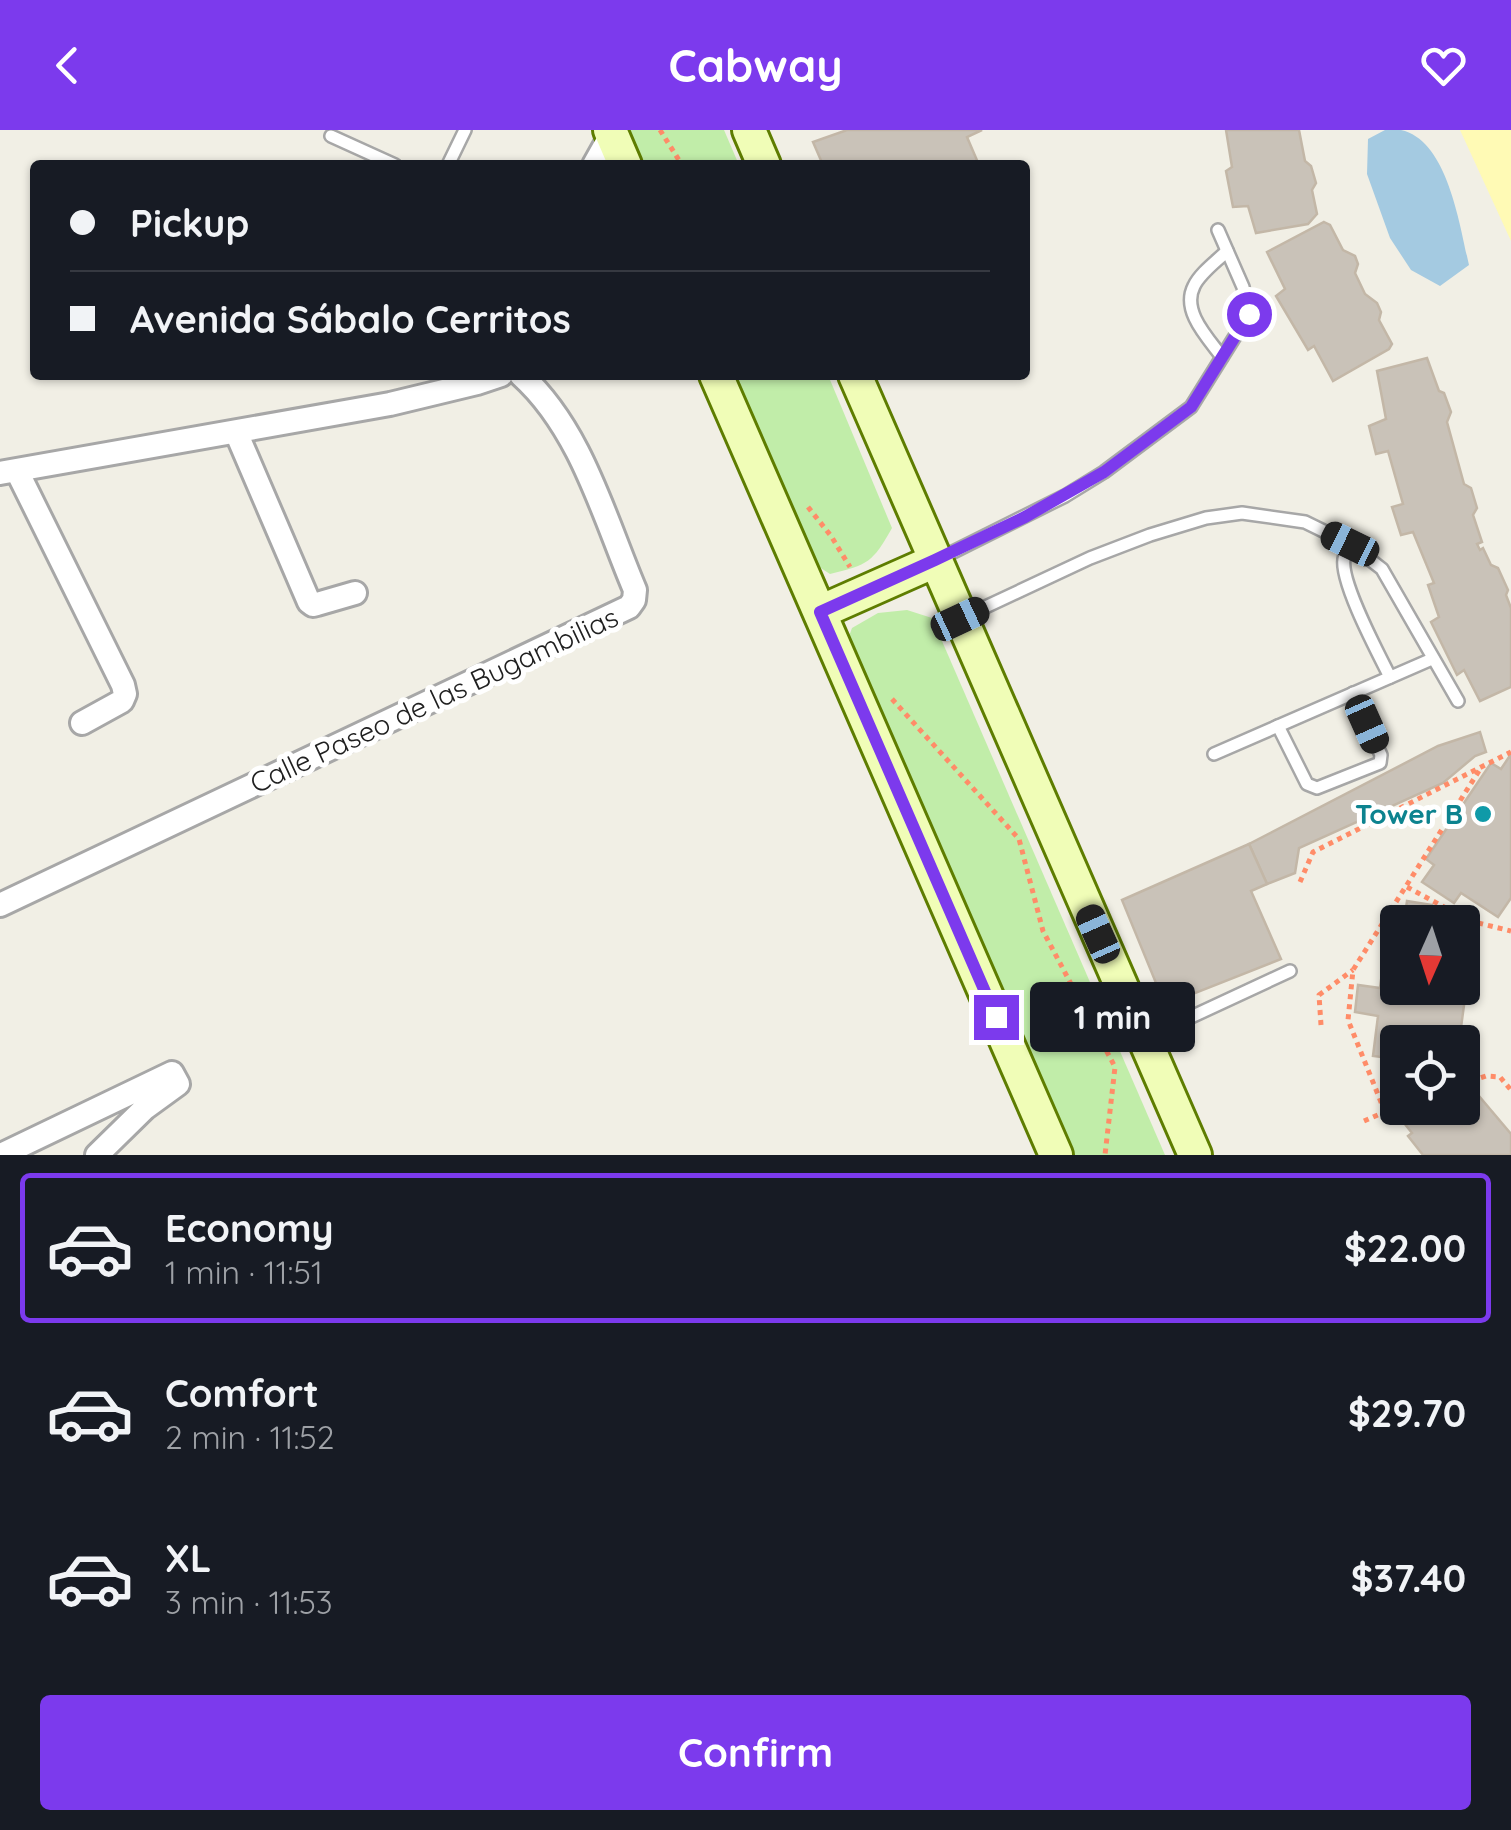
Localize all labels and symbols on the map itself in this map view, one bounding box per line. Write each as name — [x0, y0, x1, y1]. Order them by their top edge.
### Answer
route start — [1227, 292, 1272, 337]
car — [1316, 517, 1384, 571]
car — [926, 593, 994, 645]
street label: Calle Paseo de las Bugambilias — [244, 599, 623, 800]
car — [1341, 690, 1393, 758]
place label: Tower B — [1355, 796, 1463, 831]
marker: Tower B — [1472, 803, 1494, 825]
car — [1072, 900, 1124, 968]
north arrow — [1380, 905, 1480, 1005]
callout: 1 min — [1031, 982, 1196, 1052]
route end — [974, 995, 1019, 1040]

